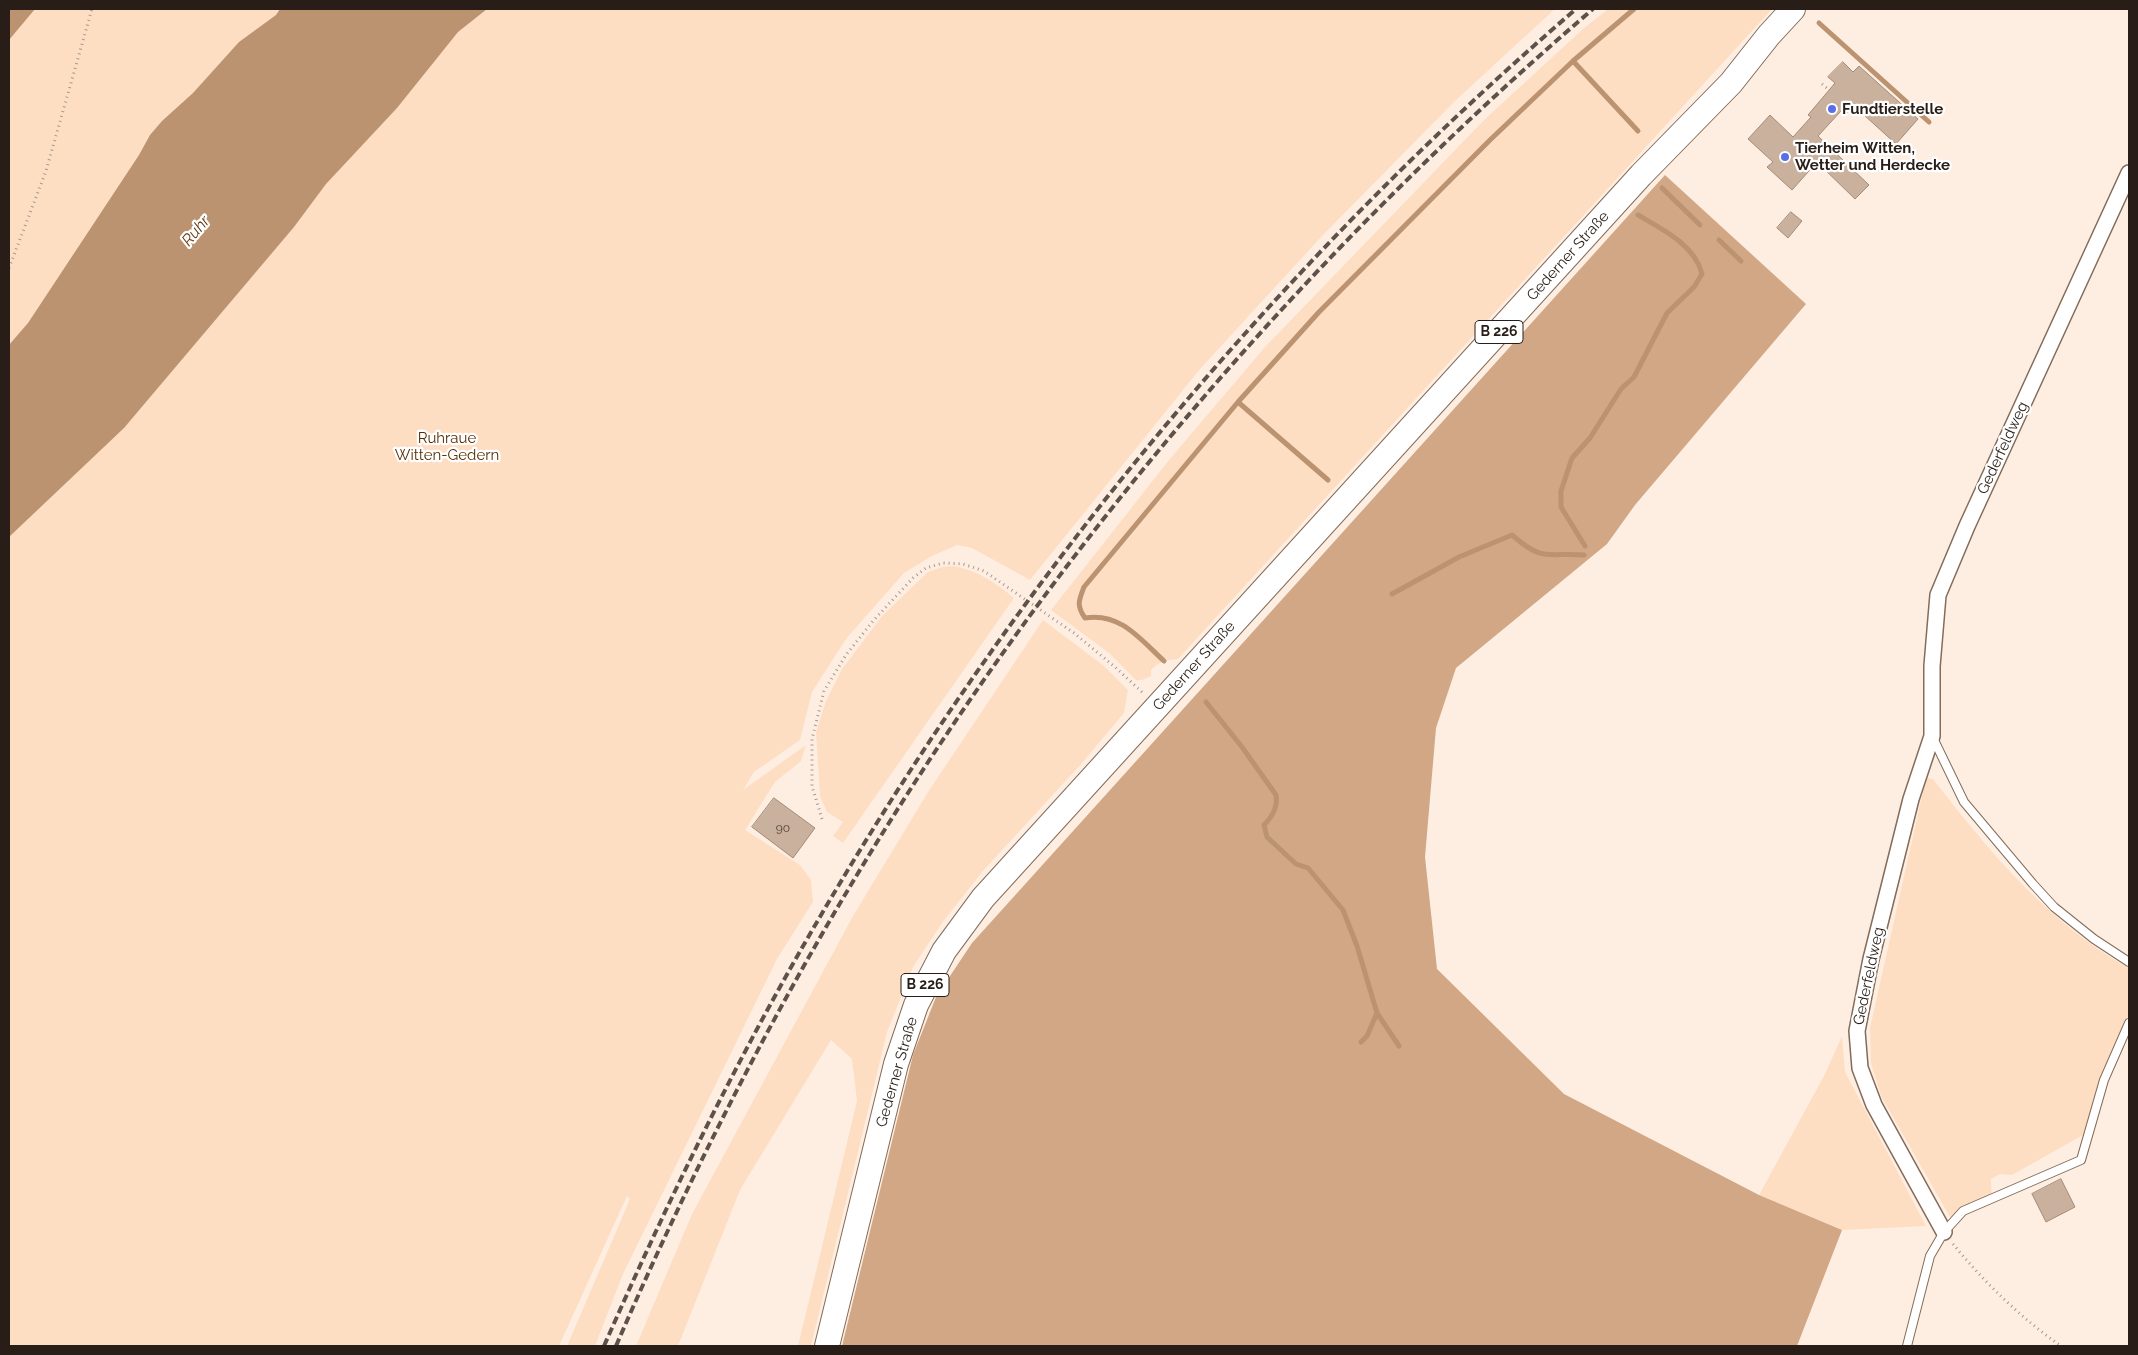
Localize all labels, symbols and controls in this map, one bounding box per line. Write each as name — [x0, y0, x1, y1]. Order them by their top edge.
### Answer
place label: Fundtierstelle — [1842, 100, 1943, 118]
marker: Fundtierstelle — [1826, 103, 1838, 115]
place label: Tierheim Witten, Wetter und Herdecke — [1795, 139, 1950, 174]
marker: Tierheim Witten, Wetter und Herdecke — [1779, 151, 1791, 163]
street label: Gederner Straße — [1523, 208, 1613, 304]
water label: Ruhr — [178, 212, 214, 250]
road number: B 226 — [1475, 321, 1523, 344]
street label: Gederfeldweg — [1974, 399, 2032, 497]
park label: Ruhraue Witten-Gedern — [395, 429, 499, 464]
street label: Gederner Straße — [1149, 618, 1239, 714]
house number: 90 — [776, 821, 790, 835]
street label: Gederfeldweg — [1850, 925, 1888, 1027]
road number: B 226 — [901, 974, 949, 996]
street label: Gederner Straße — [873, 1015, 921, 1129]

